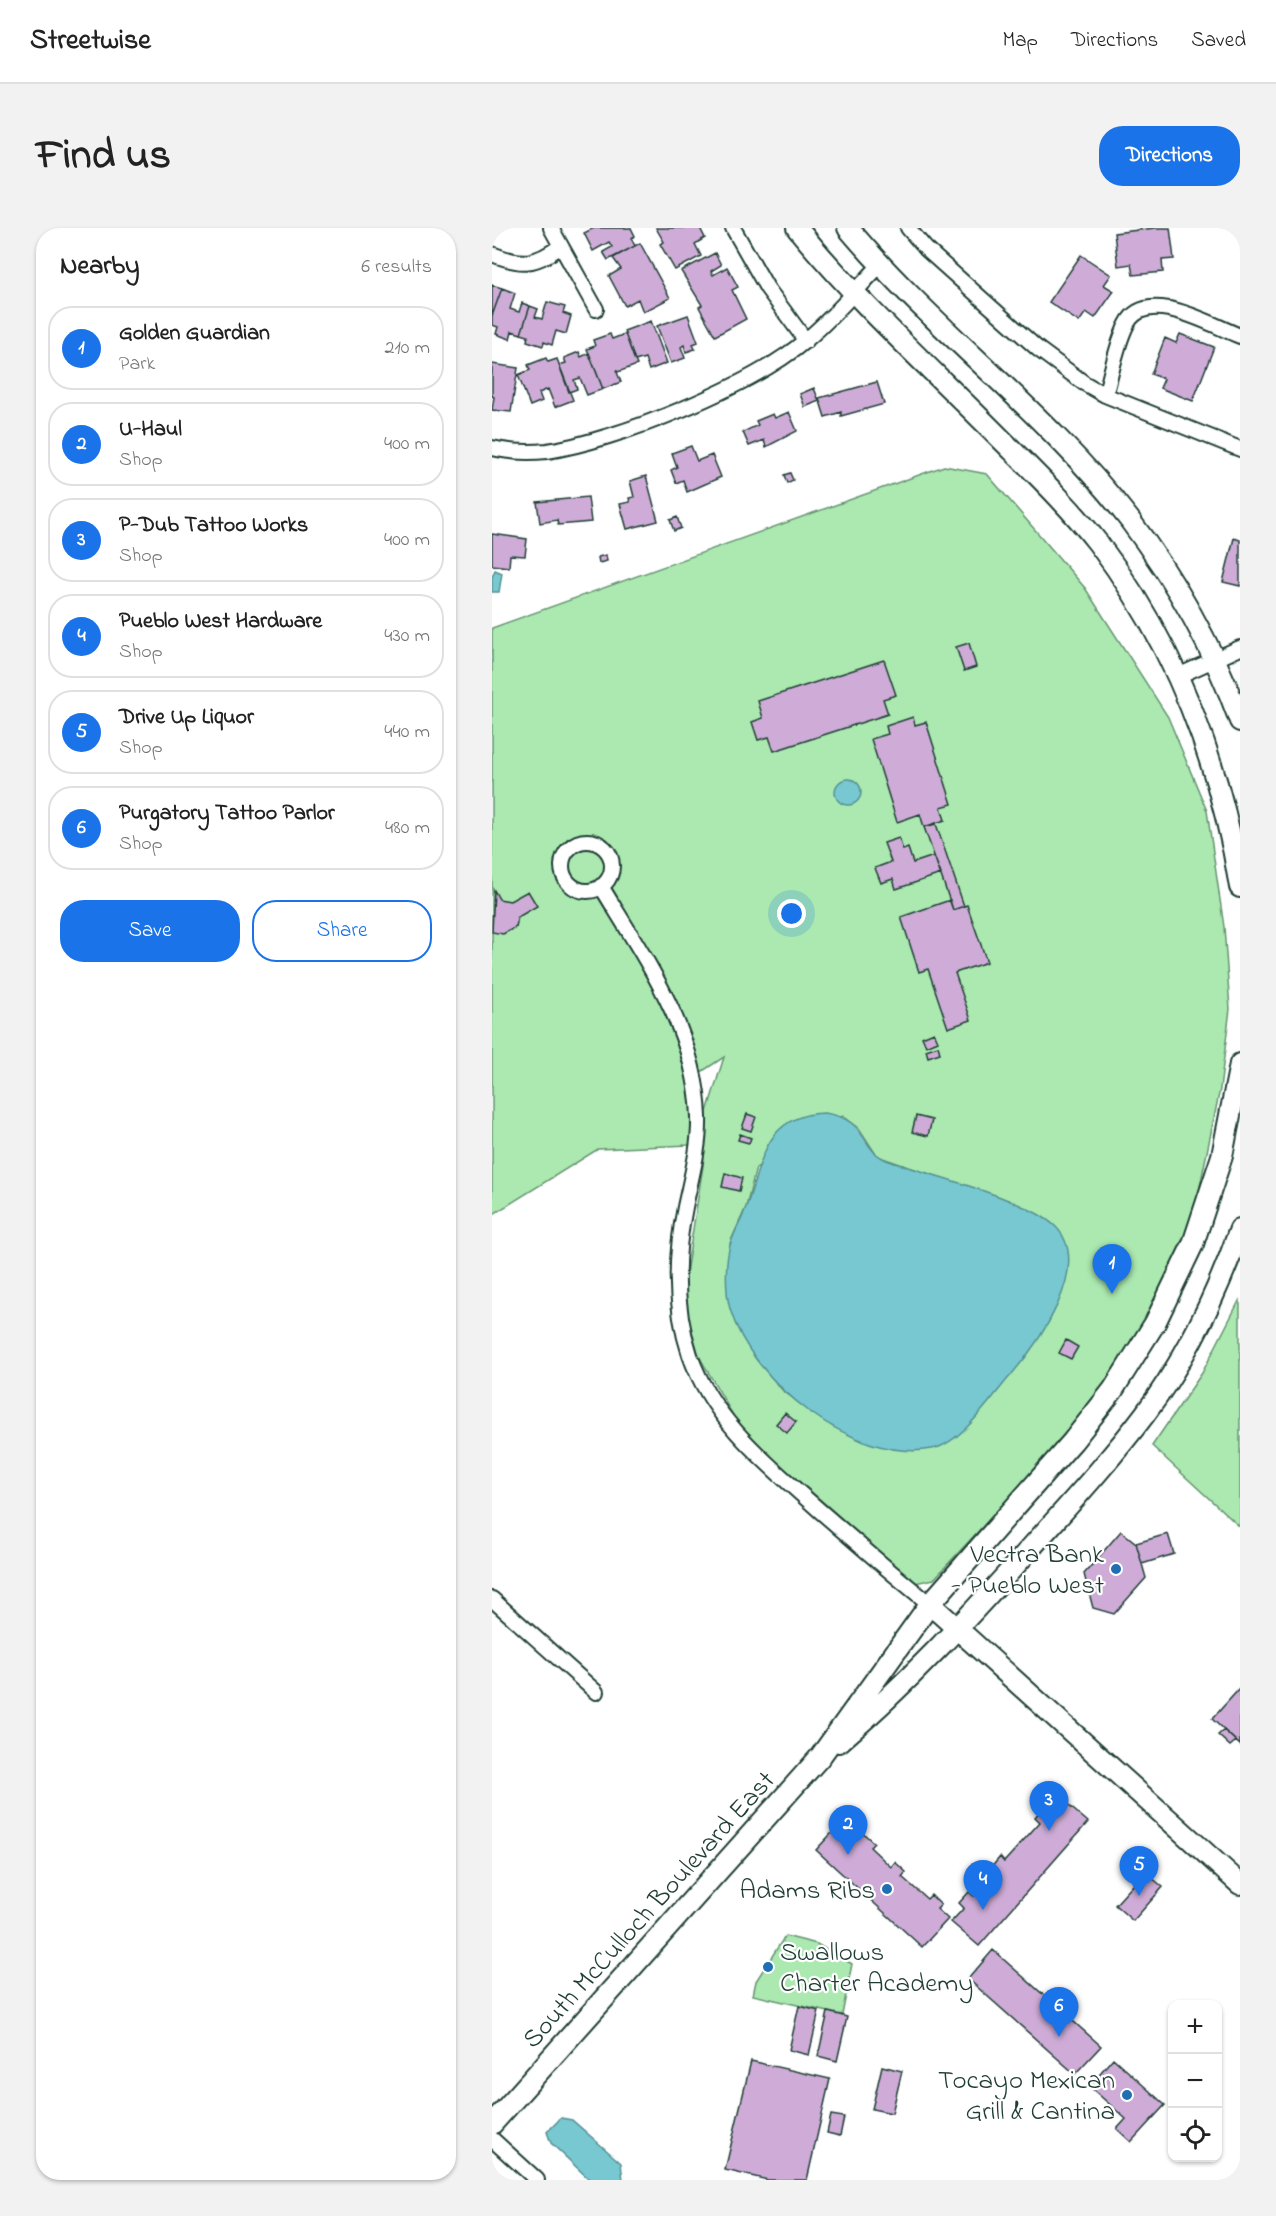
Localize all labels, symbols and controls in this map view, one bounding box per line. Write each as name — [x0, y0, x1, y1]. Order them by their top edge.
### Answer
text: Streetwise — [30, 21, 151, 62]
text: Map — [1002, 26, 1038, 56]
text: Directions — [1071, 26, 1158, 56]
text: Saved — [1191, 26, 1246, 56]
text: Find us — [36, 126, 171, 187]
button: Directions — [1099, 126, 1240, 186]
text: Nearby — [60, 248, 139, 286]
text: 6 results — [361, 253, 432, 282]
text: Golden Guardian — [119, 318, 270, 350]
text: 1 — [78, 334, 85, 363]
text: 210 m — [385, 334, 430, 363]
text: Park — [119, 350, 155, 379]
text: U-Haul — [119, 414, 182, 446]
text: 2 — [77, 430, 86, 459]
text: 400 m — [384, 430, 430, 459]
text: Shop — [119, 446, 163, 475]
text: P-Dub Tattoo Works — [119, 510, 308, 542]
text: 3 — [77, 526, 86, 555]
text: 400 m — [384, 526, 430, 555]
text: Shop — [119, 542, 163, 571]
text: Pueblo West Hardware — [119, 606, 322, 638]
text: 4 — [77, 622, 86, 651]
text: 430 m — [384, 622, 430, 651]
text: Shop — [119, 638, 163, 667]
text: Drive Up Liquor — [119, 702, 254, 734]
text: 5 — [76, 718, 87, 747]
text: 440 m — [384, 718, 430, 747]
text: Shop — [119, 734, 163, 763]
text: Purgatory Tattoo Parlor — [119, 798, 335, 830]
text: 6 — [77, 814, 86, 843]
text: 480 m — [385, 814, 430, 843]
text: Shop — [119, 830, 163, 859]
your location — [777, 899, 806, 928]
button: Save — [60, 900, 240, 962]
button: Share — [252, 900, 432, 962]
pin: 1 — [1092, 1244, 1132, 1294]
place label: Vectra Bank - Pueblo West — [951, 1536, 1104, 1606]
marker: Vectra Bank - Pueblo West — [1109, 1562, 1123, 1576]
street label: South McCulloch Boulevard East — [514, 1763, 785, 2058]
pin: 3 — [1030, 1782, 1068, 1831]
pin: 2 — [828, 1806, 868, 1855]
pin: 5 — [1120, 1846, 1158, 1896]
pin: 4 — [964, 1860, 1002, 1910]
place label: Adams Ribs — [739, 1872, 875, 1911]
marker: Adams Ribs — [880, 1882, 894, 1896]
place label: Swallows Charter Academy — [780, 1934, 973, 2004]
marker: Swallows Charter Academy — [761, 1960, 775, 1974]
pin: 6 — [1040, 1988, 1078, 2037]
map controls — [1168, 2000, 1222, 2162]
button: + — [1168, 2000, 1222, 2054]
button: − — [1168, 2054, 1222, 2108]
place label: Tocayo Mexican Grill & Cantina — [938, 2062, 1115, 2132]
marker: Tocayo Mexican Grill & Cantina — [1120, 2088, 1134, 2102]
button: locate — [1168, 2108, 1222, 2162]

